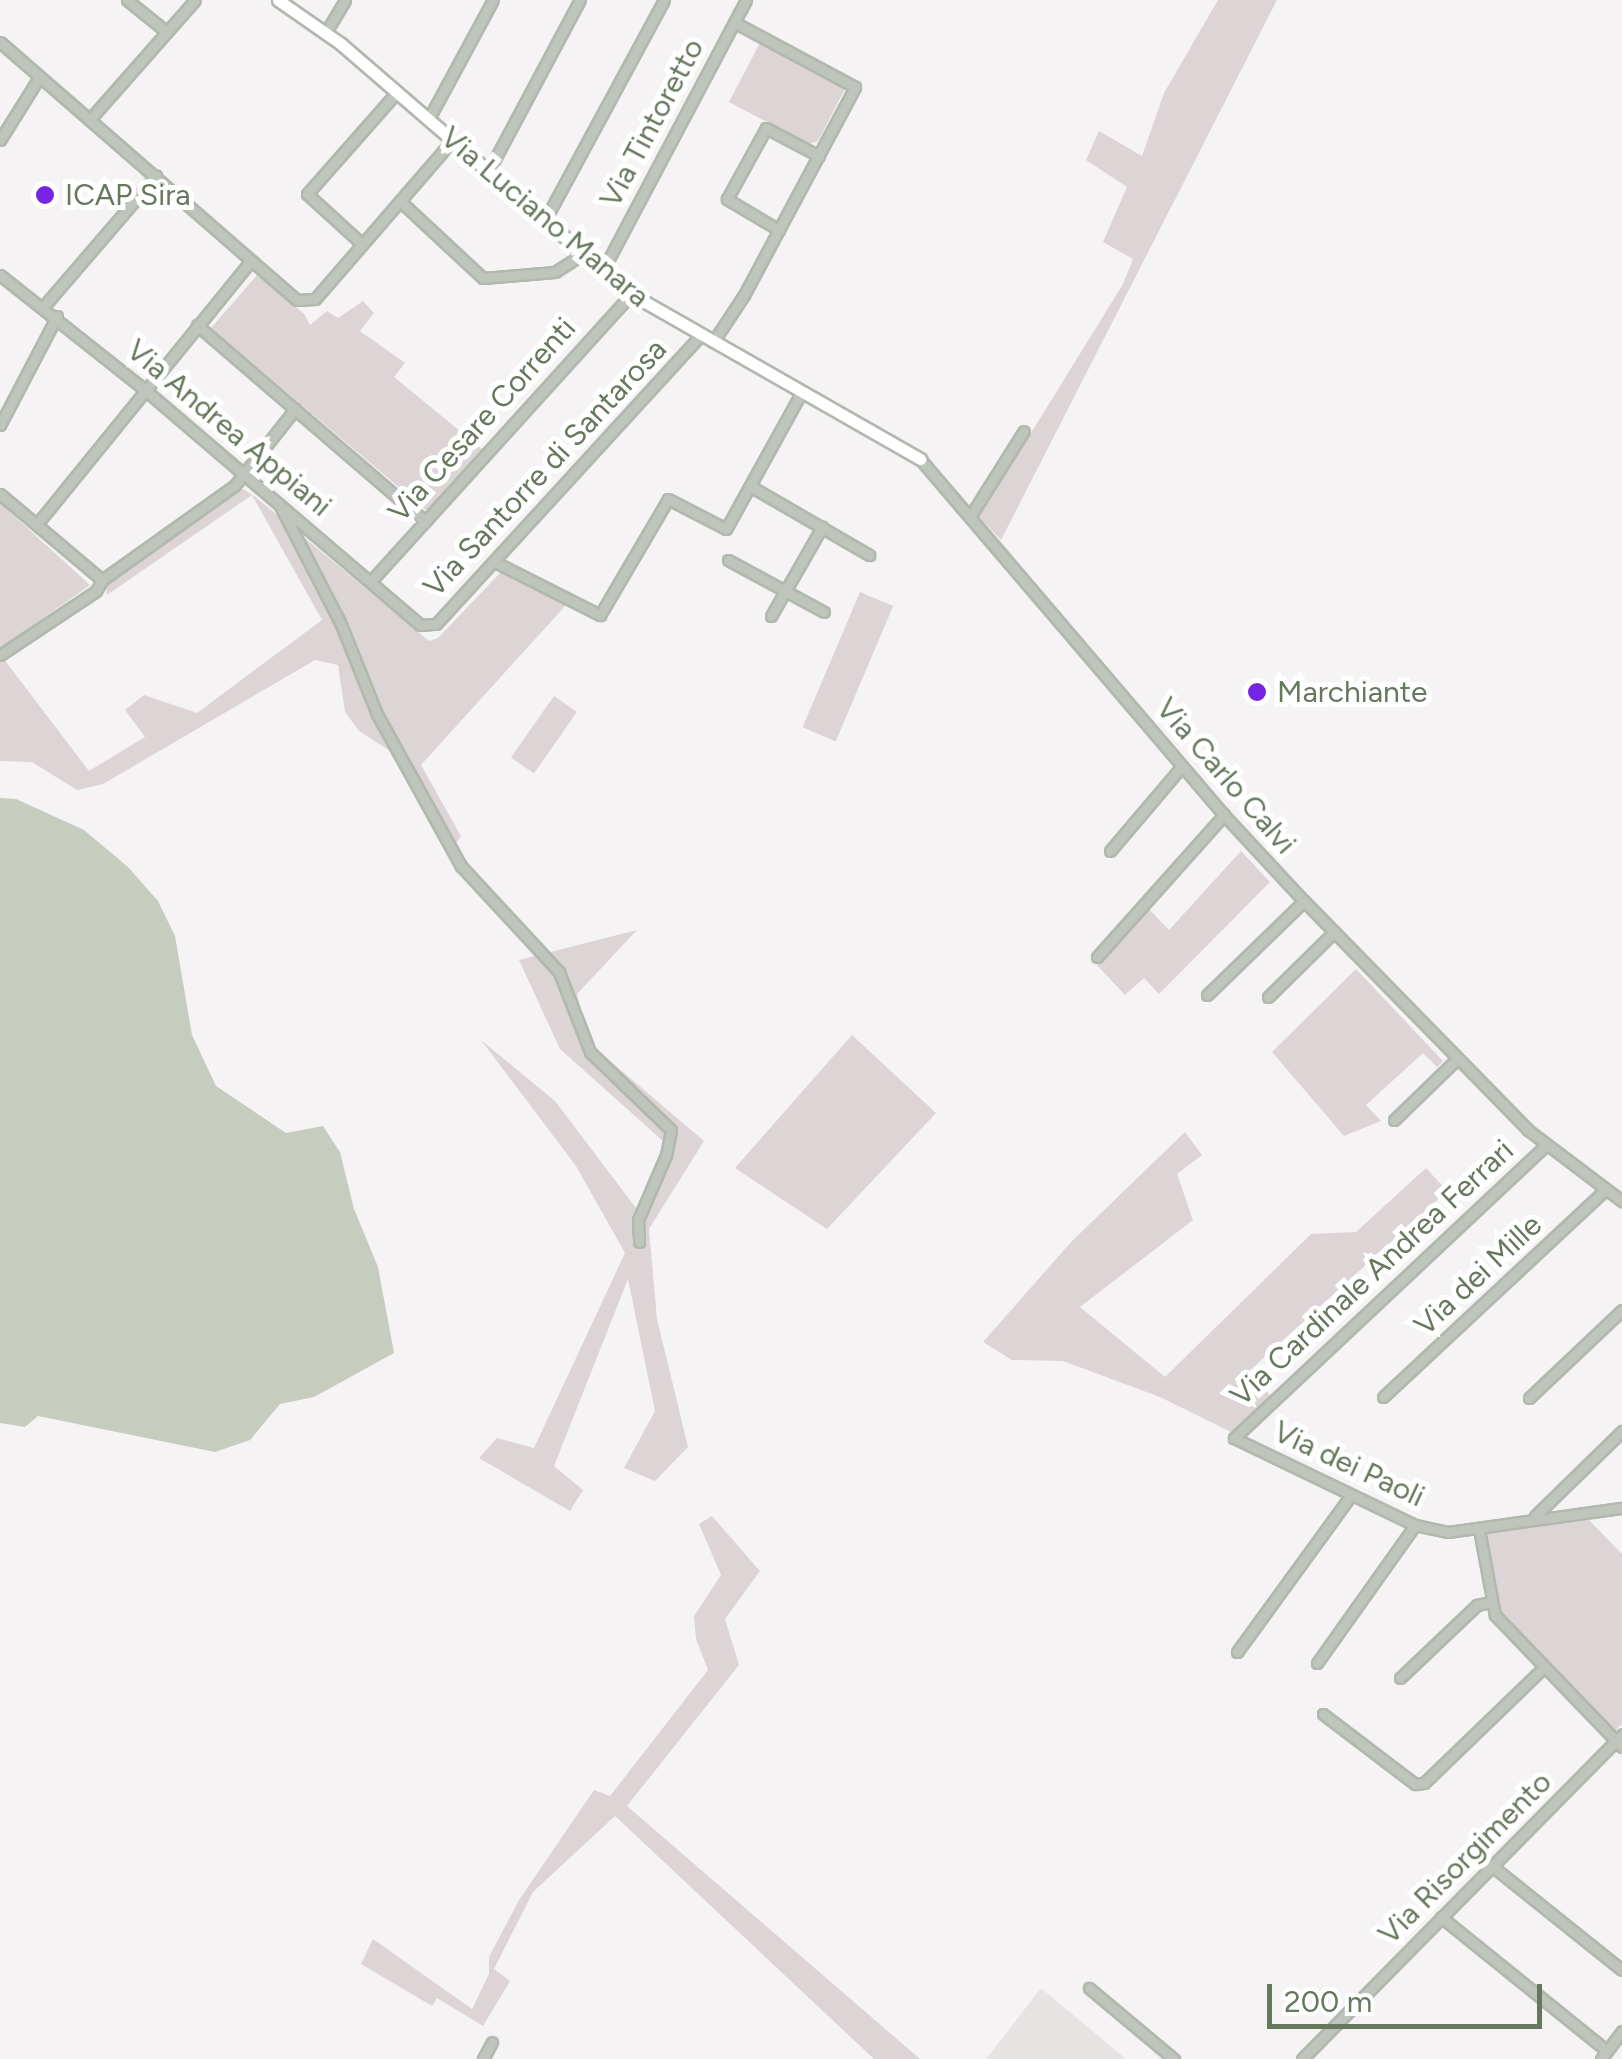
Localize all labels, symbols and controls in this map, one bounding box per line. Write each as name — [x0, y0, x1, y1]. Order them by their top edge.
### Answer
street label: Via Tintoretto — [592, 32, 712, 214]
street label: Via Luciano Manara — [433, 119, 657, 315]
place label: ICAP Sira — [65, 177, 191, 213]
marker: ICAP Sira — [34, 184, 56, 206]
street label: Via Cesare Correnti — [381, 310, 583, 530]
street label: Via Andrea Appiani — [119, 332, 339, 524]
street label: Via Santorre di Santarosa — [416, 332, 674, 604]
place label: Marchiante — [1277, 674, 1427, 710]
marker: Marchiante — [1246, 681, 1268, 703]
street label: Via Carlo Calvi — [1148, 691, 1304, 861]
street label: Via Cardinale Andrea Ferrari — [1223, 1132, 1521, 1414]
street label: Via dei Mille — [1407, 1207, 1549, 1343]
street label: Via dei Paoli — [1268, 1413, 1430, 1515]
street label: Via Risorgimento — [1371, 1764, 1559, 1952]
scale bar — [1272, 1964, 1547, 2026]
text: 200 m — [1284, 1983, 1372, 2020]

